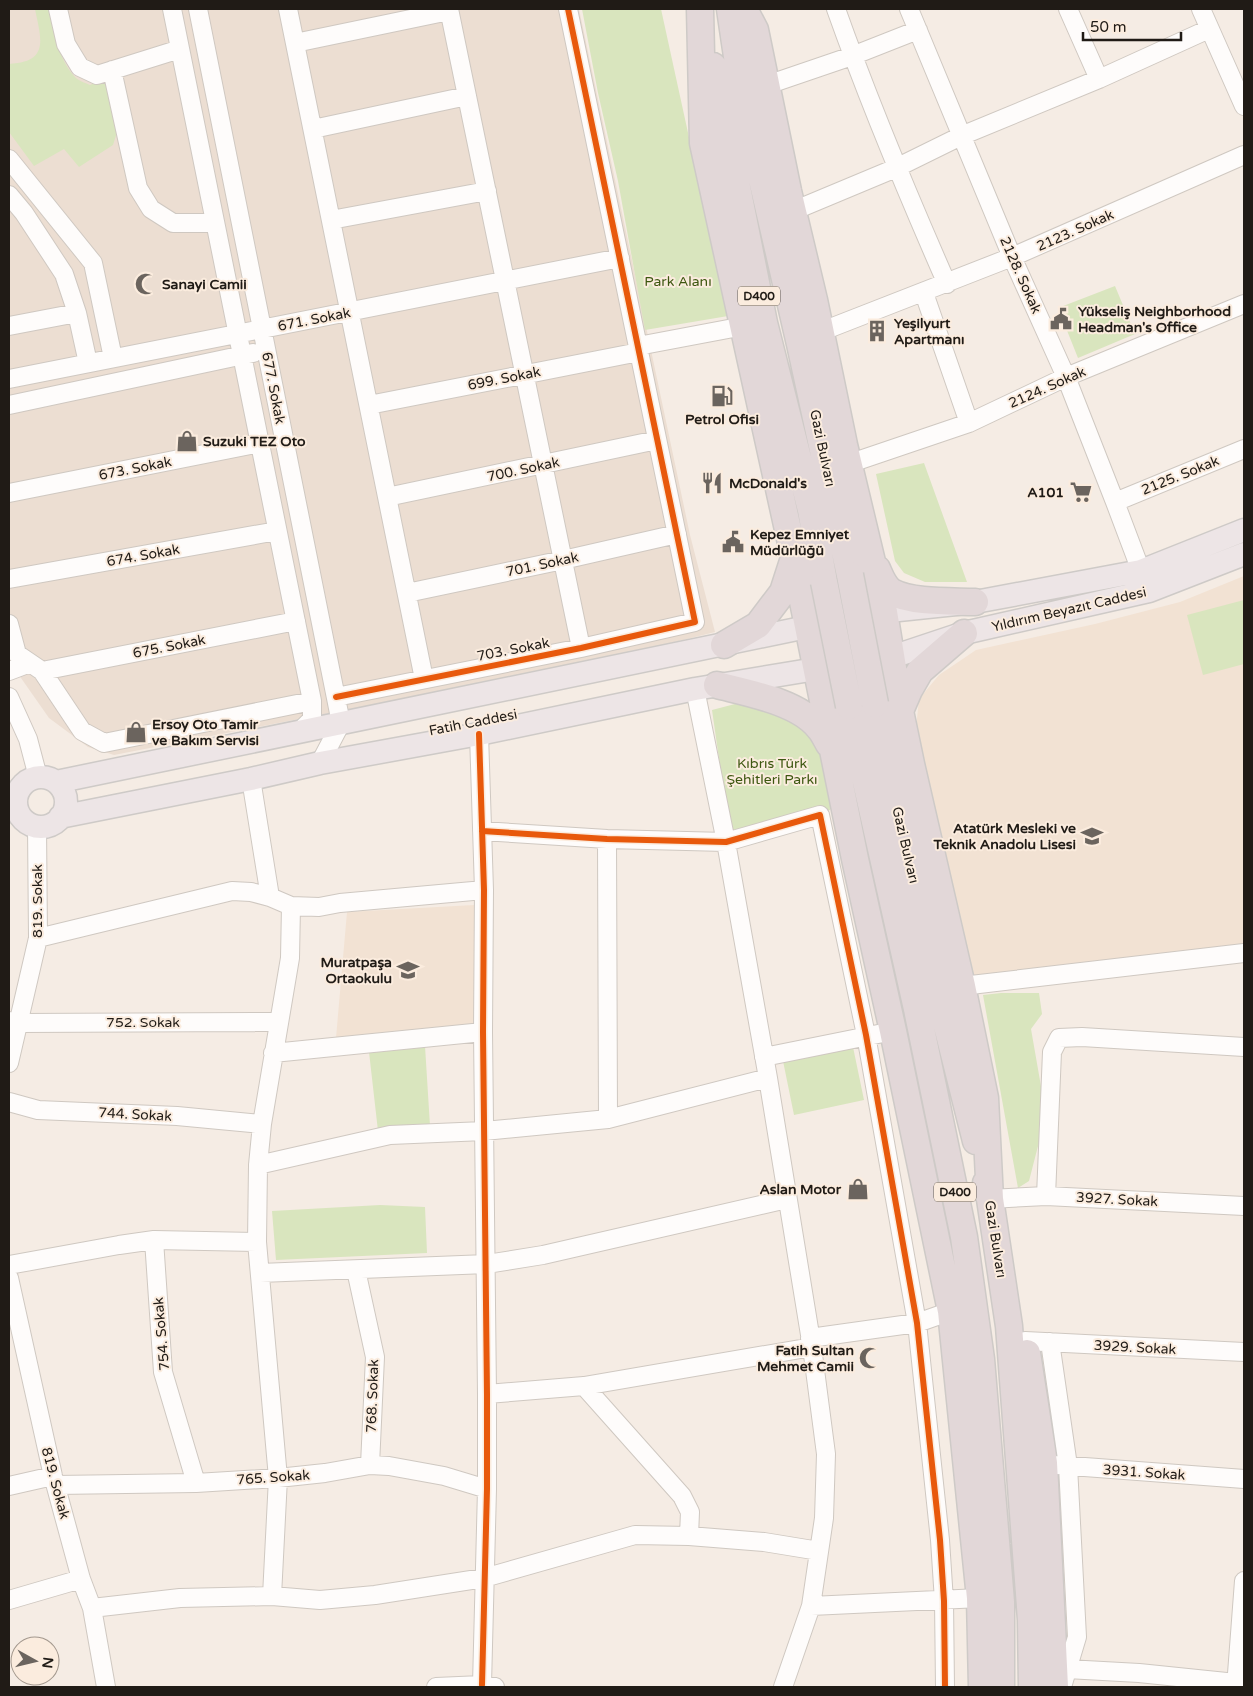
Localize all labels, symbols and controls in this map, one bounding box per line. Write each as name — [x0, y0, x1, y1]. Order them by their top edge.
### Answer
scale bar — [1083, 10, 1180, 42]
text: 50 m — [1090, 18, 1127, 36]
street label: 2123. Sokak — [1034, 206, 1117, 255]
street label: 2128. Sokak — [996, 234, 1045, 317]
mosque icon: Sanayi Camii — [133, 271, 159, 297]
park label: Park Alanı — [644, 273, 712, 290]
place label: Sanayi Camii — [162, 276, 247, 293]
road number: D400 — [738, 286, 780, 306]
place label: Yükseliş Neighborhood Headman's Office — [1078, 303, 1231, 336]
street label: 671. Sokak — [276, 304, 352, 335]
public building icon: Yükseliş Neighborhood Headman's Office — [1048, 306, 1074, 332]
place label: Yeşilyurt Apartmanı — [894, 315, 965, 348]
building icon: Yeşilyurt Apartmanı — [864, 318, 890, 344]
street label: 677. Sokak — [258, 351, 289, 426]
street label: 699. Sokak — [466, 363, 542, 394]
street label: 2124. Sokak — [1006, 363, 1089, 412]
fuel station icon: Petrol Ofisi — [709, 383, 735, 409]
street label: Gazi Bulvarı — [806, 408, 839, 488]
place label: Petrol Ofisi — [685, 411, 759, 428]
shop icon: Suzuki TEZ Oto — [174, 428, 200, 454]
place label: Suzuki TEZ Oto — [203, 433, 306, 450]
street label: 2125. Sokak — [1139, 452, 1222, 499]
street label: 673. Sokak — [97, 453, 173, 484]
street label: 700. Sokak — [485, 453, 561, 485]
restaurant icon: McDonald's — [699, 470, 725, 496]
place label: McDonald's — [729, 475, 807, 492]
supermarket icon: A101 — [1068, 479, 1094, 505]
place label: A101 — [1027, 484, 1064, 501]
place label: Kepez Emniyet Müdürlüğü — [750, 526, 850, 559]
public building icon: Kepez Emniyet Müdürlüğü — [720, 529, 746, 555]
street label: 674. Sokak — [105, 541, 181, 570]
street label: 701. Sokak — [504, 548, 580, 580]
street label: Yıldırım Beyazıt Caddesi — [990, 583, 1148, 636]
street label: 675. Sokak — [131, 631, 207, 662]
street label: 703. Sokak — [475, 634, 551, 665]
street label: Fatih Caddesi — [428, 706, 519, 739]
place label: Ersoy Oto Tamir ve Bakım Servisi — [152, 716, 259, 749]
shop icon: Ersoy Oto Tamir ve Bakım Servisi — [123, 719, 149, 745]
park label: Kıbrıs Türk Şehitleri Parkı — [726, 755, 818, 788]
street label: Gazi Bulvarı — [888, 805, 923, 885]
place label: Atatürk Mesleki ve Teknik Anadolu Lisesi — [932, 820, 1076, 853]
school or university icon: Atatürk Mesleki ve Teknik Anadolu Lisesi — [1079, 823, 1105, 849]
street label: 819. Sokak — [29, 864, 46, 938]
place label: Muratpaşa Ortaokulu — [320, 954, 392, 987]
school or university icon: Muratpaşa Ortaokulu — [395, 957, 421, 983]
street label: 752. Sokak — [106, 1014, 180, 1031]
street label: 744. Sokak — [98, 1104, 173, 1125]
shop icon: Aslan Motor — [845, 1176, 871, 1202]
place label: Aslan Motor — [759, 1181, 842, 1198]
road number: D400 — [934, 1182, 976, 1202]
street label: 3927. Sokak — [1076, 1189, 1159, 1210]
street label: Gazi Bulvarı — [981, 1199, 1010, 1279]
street label: 754. Sokak — [150, 1296, 173, 1371]
street label: 3929. Sokak — [1093, 1337, 1177, 1358]
place label: Fatih Sultan Mehmet Camii — [757, 1342, 854, 1375]
mosque icon: Fatih Sultan Mehmet Camii — [857, 1345, 883, 1371]
street label: 768. Sokak — [363, 1358, 382, 1433]
street label: 819. Sokak — [38, 1445, 73, 1521]
street label: 3931. Sokak — [1102, 1461, 1186, 1484]
street label: 765. Sokak — [236, 1466, 311, 1489]
north arrow — [10, 1636, 60, 1686]
text: N — [38, 1656, 57, 1669]

